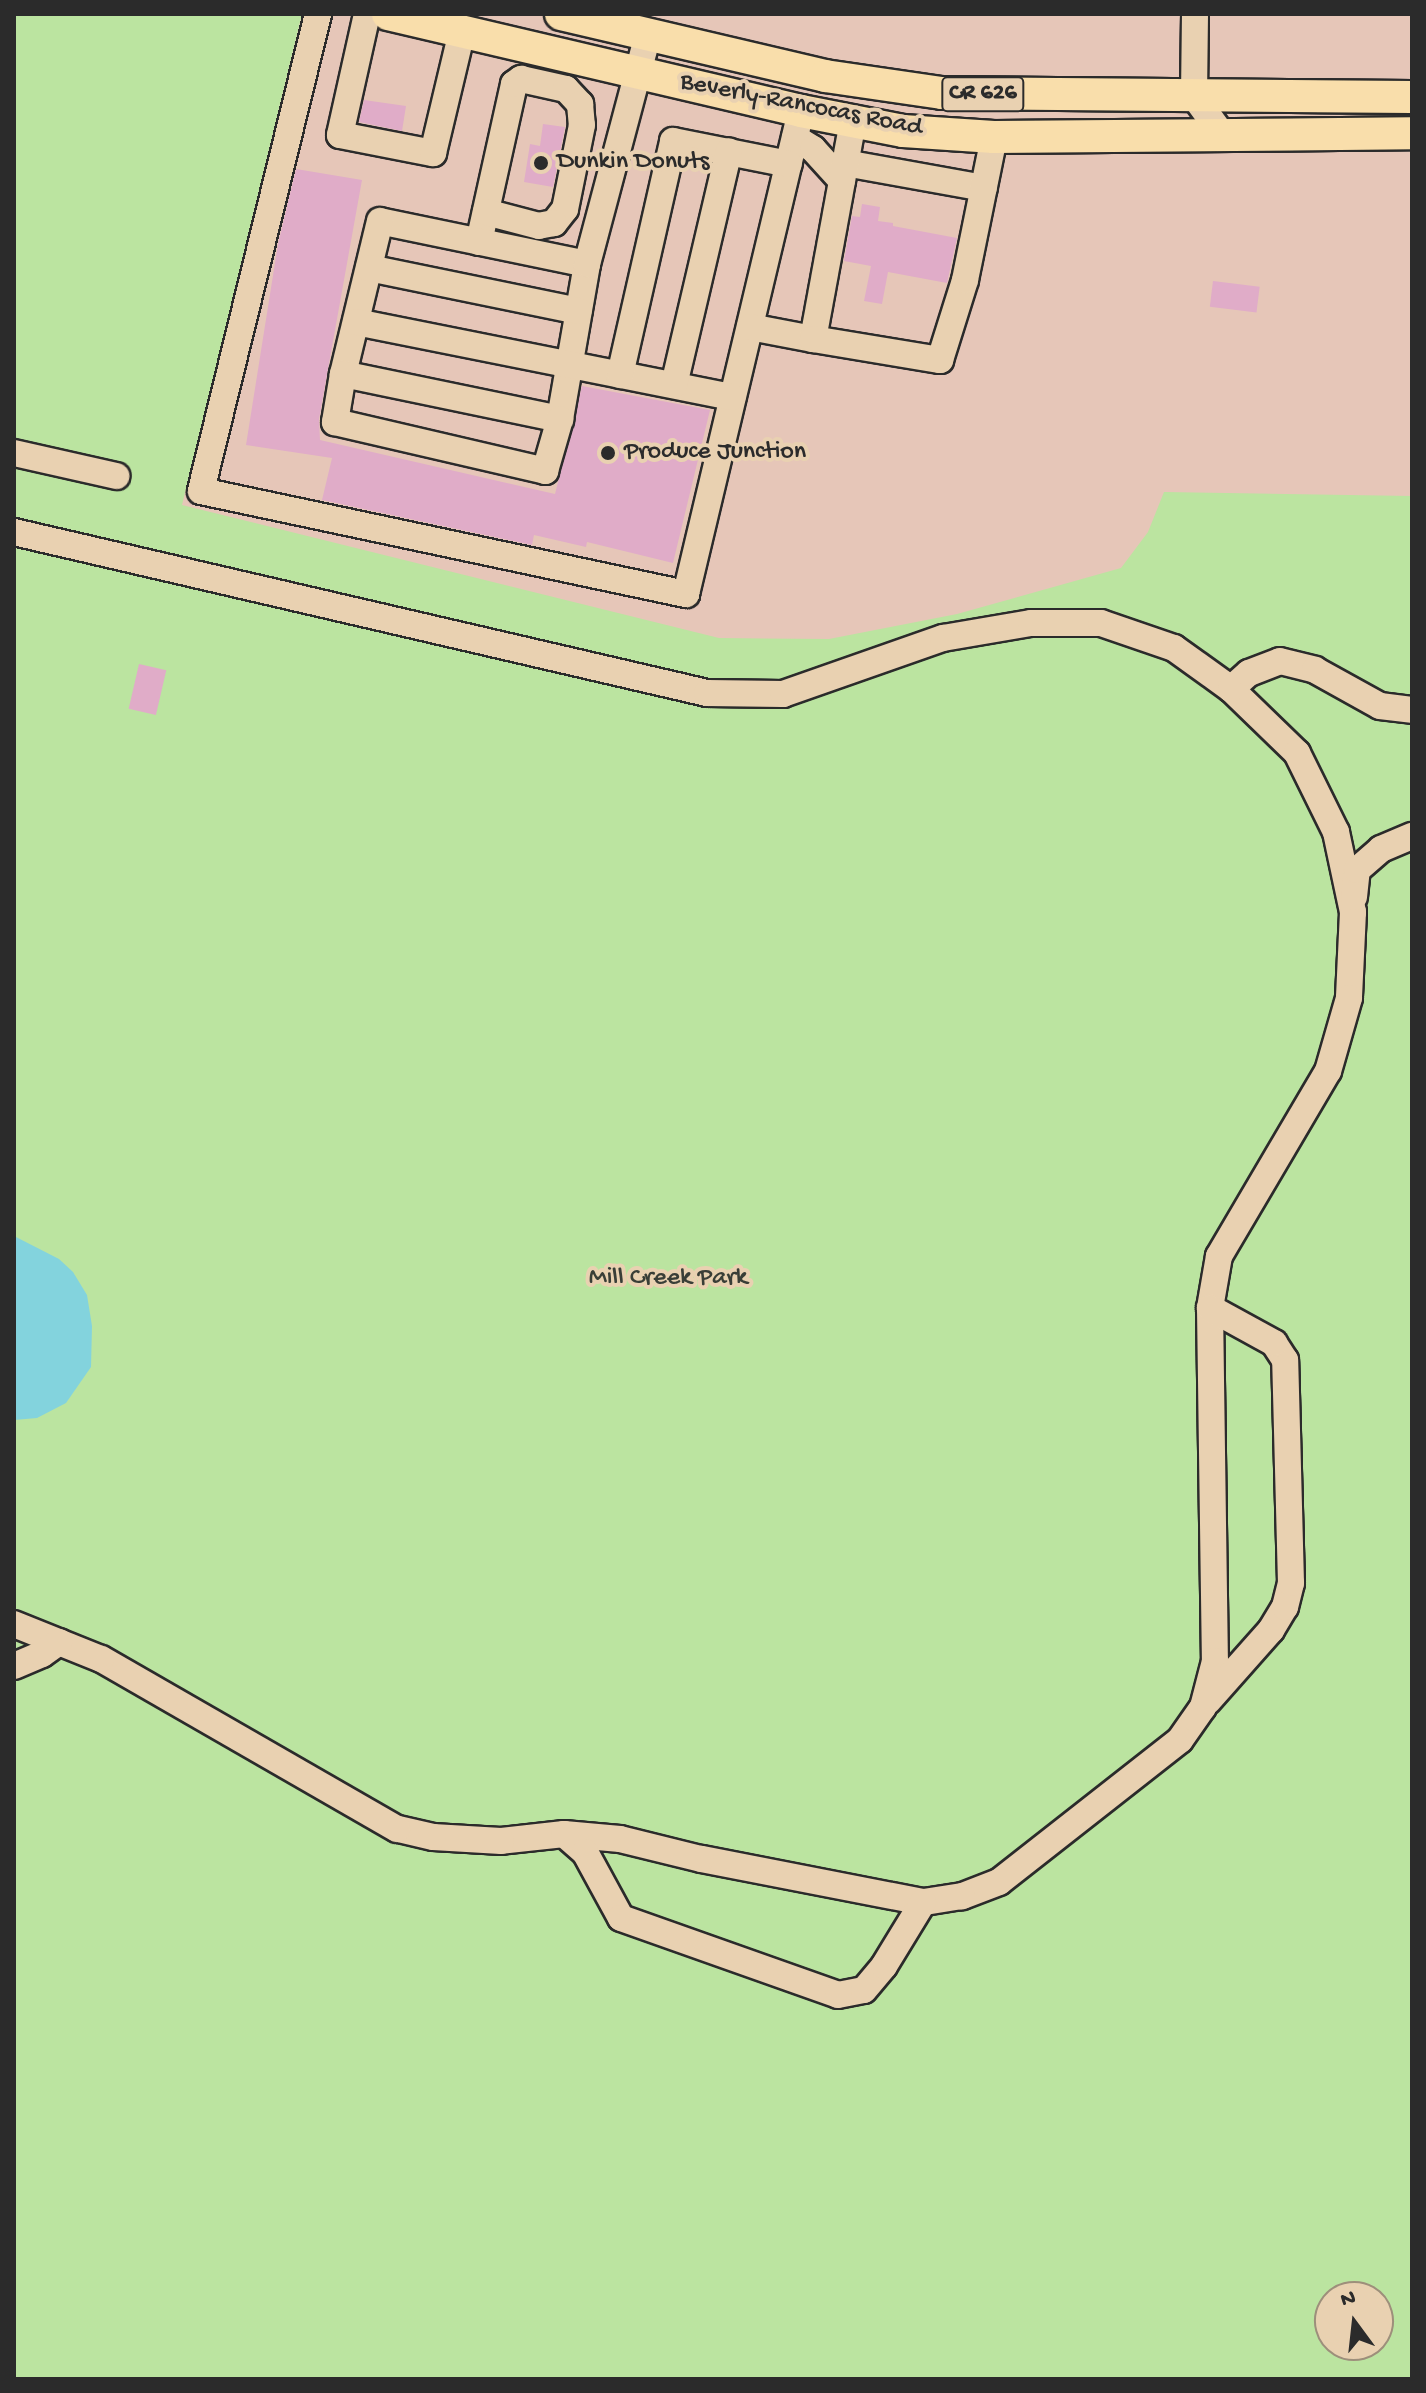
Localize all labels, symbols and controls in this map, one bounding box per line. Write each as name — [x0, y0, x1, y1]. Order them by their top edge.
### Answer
street label: Beverly-Rancocas Road — [677, 67, 925, 145]
road number: CR 626 — [941, 74, 1025, 114]
place label: Dunkin Donuts — [557, 147, 709, 179]
marker: Dunkin Donuts — [532, 154, 550, 172]
place label: Produce Junction — [624, 437, 806, 469]
marker: Produce Junction — [599, 444, 617, 462]
park label: Mill Creek Park — [589, 1263, 747, 1295]
north arrow — [1314, 2281, 1394, 2361]
text: N — [1338, 2285, 1359, 2314]

